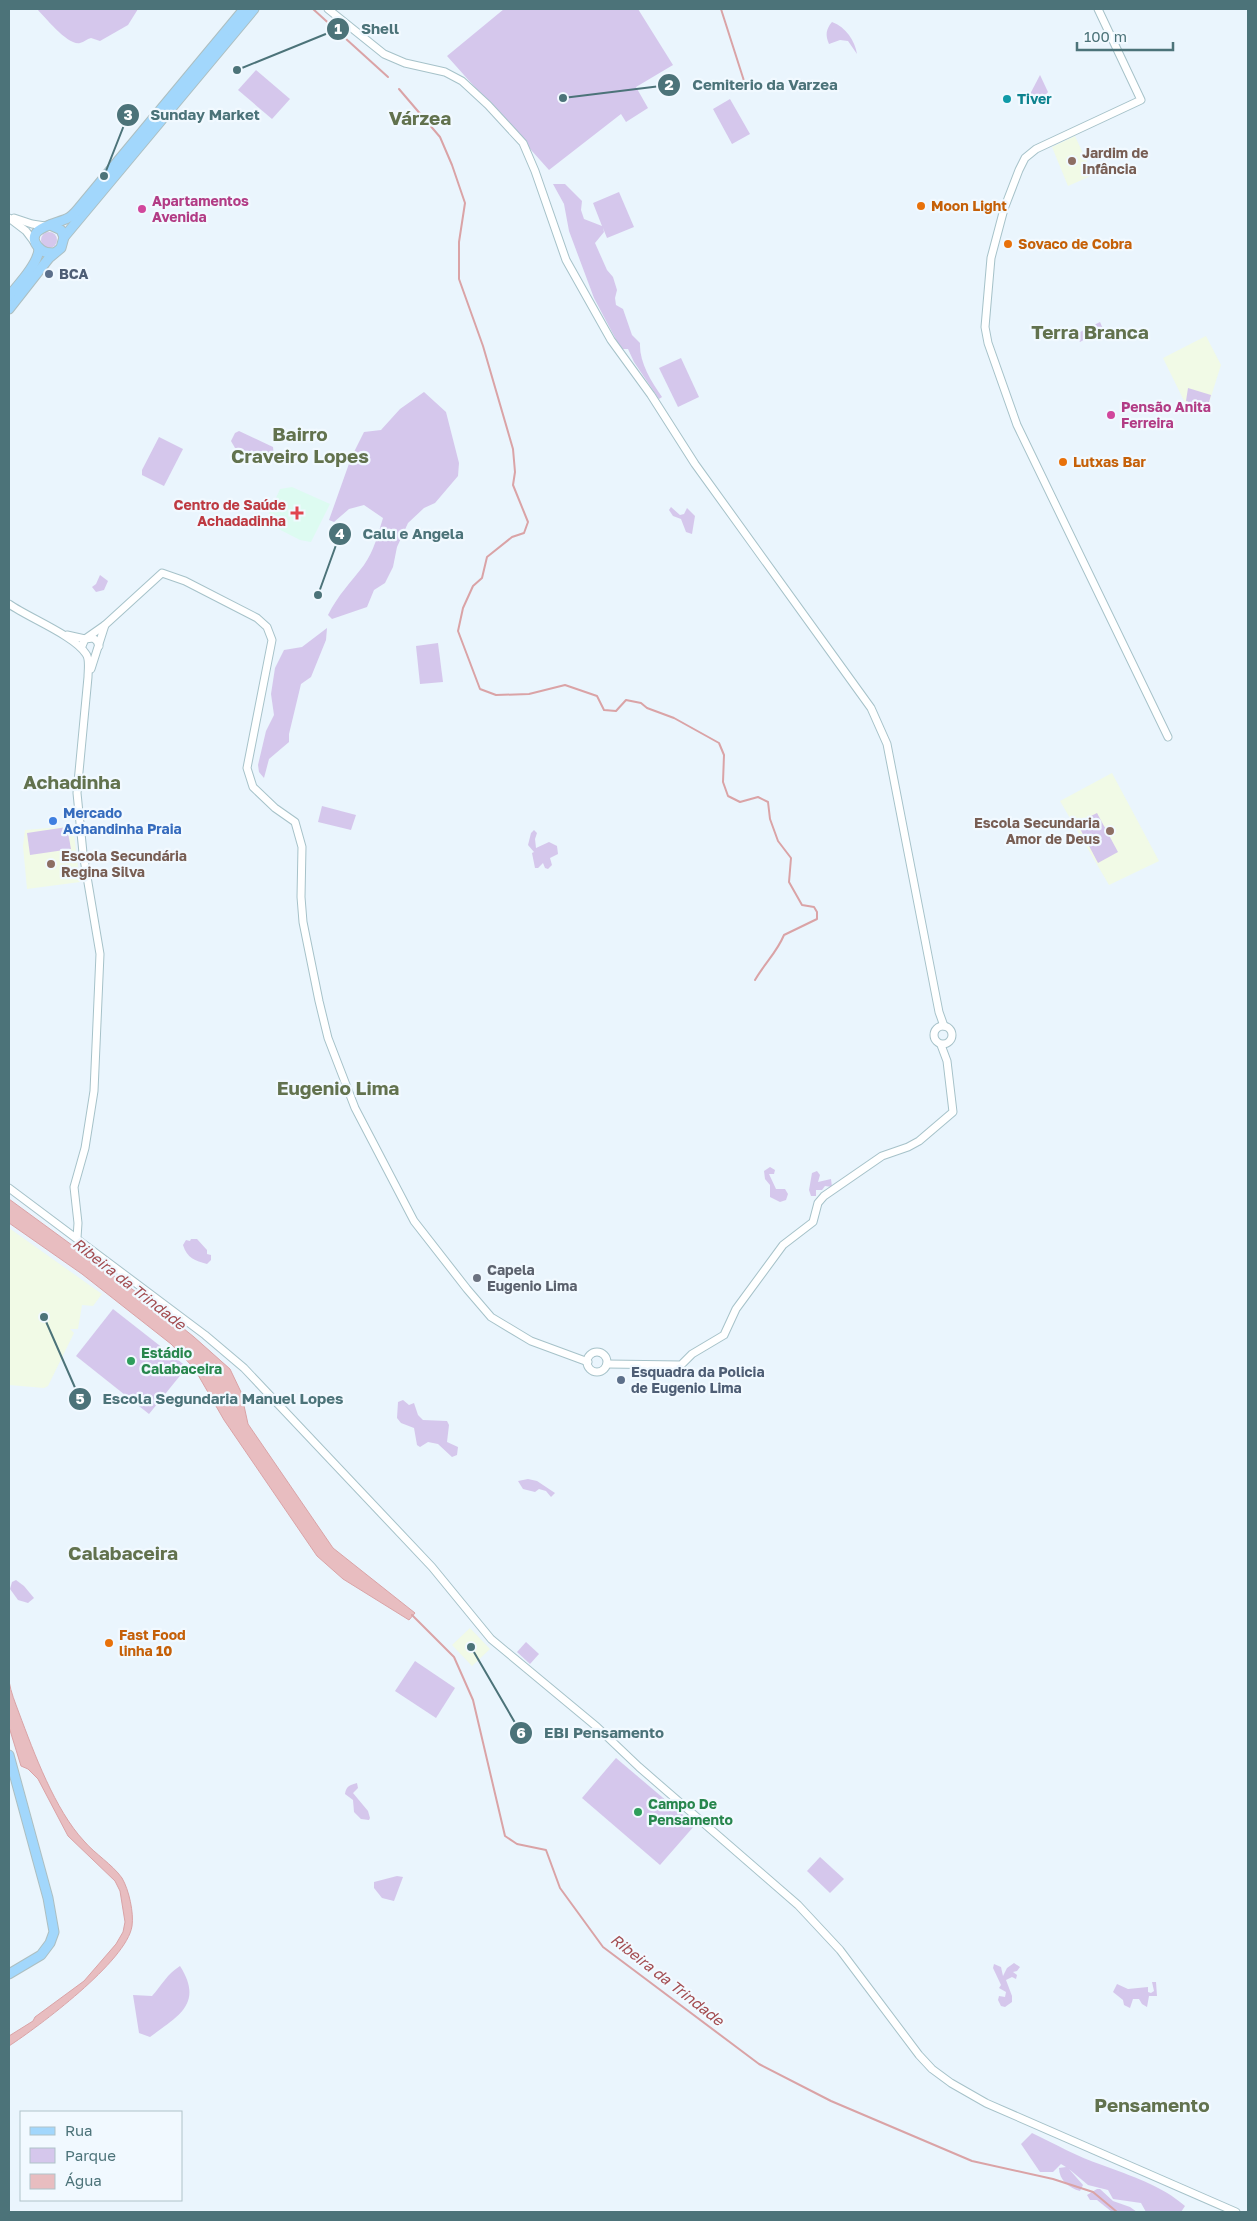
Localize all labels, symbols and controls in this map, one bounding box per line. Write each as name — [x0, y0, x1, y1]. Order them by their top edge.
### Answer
callout: Shell — [326, 14, 409, 44]
text: 1 — [334, 19, 342, 37]
text: Shell — [361, 19, 399, 37]
scale bar — [1077, 20, 1173, 52]
text: 100 m — [1084, 27, 1127, 45]
callout: Cemiterio da Varzea — [657, 70, 847, 100]
text: 2 — [664, 75, 674, 93]
text: Cemiterio da Varzea — [692, 75, 838, 93]
place label: Tiver — [1017, 90, 1052, 107]
marker: Tiver — [1001, 93, 1013, 105]
callout: Sunday Market — [115, 100, 270, 130]
text: 3 — [123, 105, 133, 123]
text: Sunday Market — [150, 105, 260, 123]
district label: Várzea — [389, 106, 451, 129]
place label: Jardim de Infância — [1082, 144, 1148, 177]
marker: Jardim de Infância — [1066, 155, 1078, 167]
place label: Apartamentos Avenida — [152, 192, 249, 225]
place label: Moon Light — [931, 197, 1007, 214]
marker: Moon Light — [915, 200, 927, 212]
marker: Apartamentos Avenida — [136, 203, 148, 215]
place label: Sovaco de Cobra — [1018, 235, 1132, 252]
marker: Sovaco de Cobra — [1002, 238, 1014, 250]
place label: BCA — [59, 265, 88, 282]
marker: BCA — [43, 268, 55, 280]
district label: Terra Branca — [1031, 320, 1149, 343]
place label: Pensão Anita Ferreira — [1121, 398, 1211, 431]
marker: Pensão Anita Ferreira — [1105, 409, 1117, 421]
district label: Bairro Craveiro Lopes — [231, 422, 369, 467]
place label: Lutxas Bar — [1073, 453, 1146, 470]
marker: Lutxas Bar — [1057, 456, 1069, 468]
place label: Centro de Saúde Achadadinha — [174, 496, 286, 529]
marker: Centro de Saúde Achadadinha — [290, 506, 304, 520]
callout: Calu e Angela — [327, 519, 473, 549]
text: 4 — [335, 524, 345, 542]
text: Calu e Angela — [362, 524, 464, 542]
district label: Achadinha — [23, 770, 121, 793]
place label: Mercado Achandinha Praia — [63, 804, 182, 837]
place label: Escola Secundaria Amor de Deus — [974, 814, 1100, 847]
marker: Mercado Achandinha Praia — [47, 815, 59, 827]
marker: Escola Secundaria Amor de Deus — [1104, 825, 1116, 837]
place label: Escola Secundária Regina Silva — [61, 847, 187, 880]
marker: Escola Secundária Regina Silva — [45, 858, 57, 870]
district label: Eugenio Lima — [277, 1076, 399, 1099]
water label: Ribeira da Trindade — [70, 1234, 191, 1334]
place label: Capela Eugenio Lima — [487, 1261, 577, 1294]
marker: Capela Eugenio Lima — [471, 1272, 483, 1284]
place label: Estádio Calabaceira — [141, 1344, 222, 1377]
marker: Estádio Calabaceira — [125, 1355, 137, 1367]
place label: Esquadra da Policia de Eugenio Lima — [631, 1363, 765, 1396]
marker: Esquadra da Policia de Eugenio Lima — [615, 1374, 627, 1386]
callout: Escola Segundaria Manuel Lopes — [67, 1384, 353, 1414]
text: 5 — [75, 1389, 85, 1407]
text: Escola Segundaria Manuel Lopes — [102, 1389, 344, 1407]
district label: Calabaceira — [68, 1541, 178, 1564]
place label: Fast Food linha 10 — [119, 1626, 186, 1659]
marker: Fast Food linha 10 — [103, 1637, 115, 1649]
callout: EBI Pensamento — [509, 1718, 673, 1748]
text: 6 — [516, 1723, 526, 1741]
text: EBI Pensamento — [544, 1723, 664, 1741]
place label: Campo De Pensamento — [648, 1795, 733, 1828]
marker: Campo De Pensamento — [632, 1806, 644, 1818]
water label: Ribeira da Trindade — [608, 1930, 729, 2030]
district label: Pensamento — [1094, 2093, 1210, 2116]
legend — [20, 2111, 182, 2201]
text: Rua — [65, 2121, 92, 2139]
text: Parque — [65, 2146, 116, 2164]
text: Água — [65, 2171, 102, 2189]

